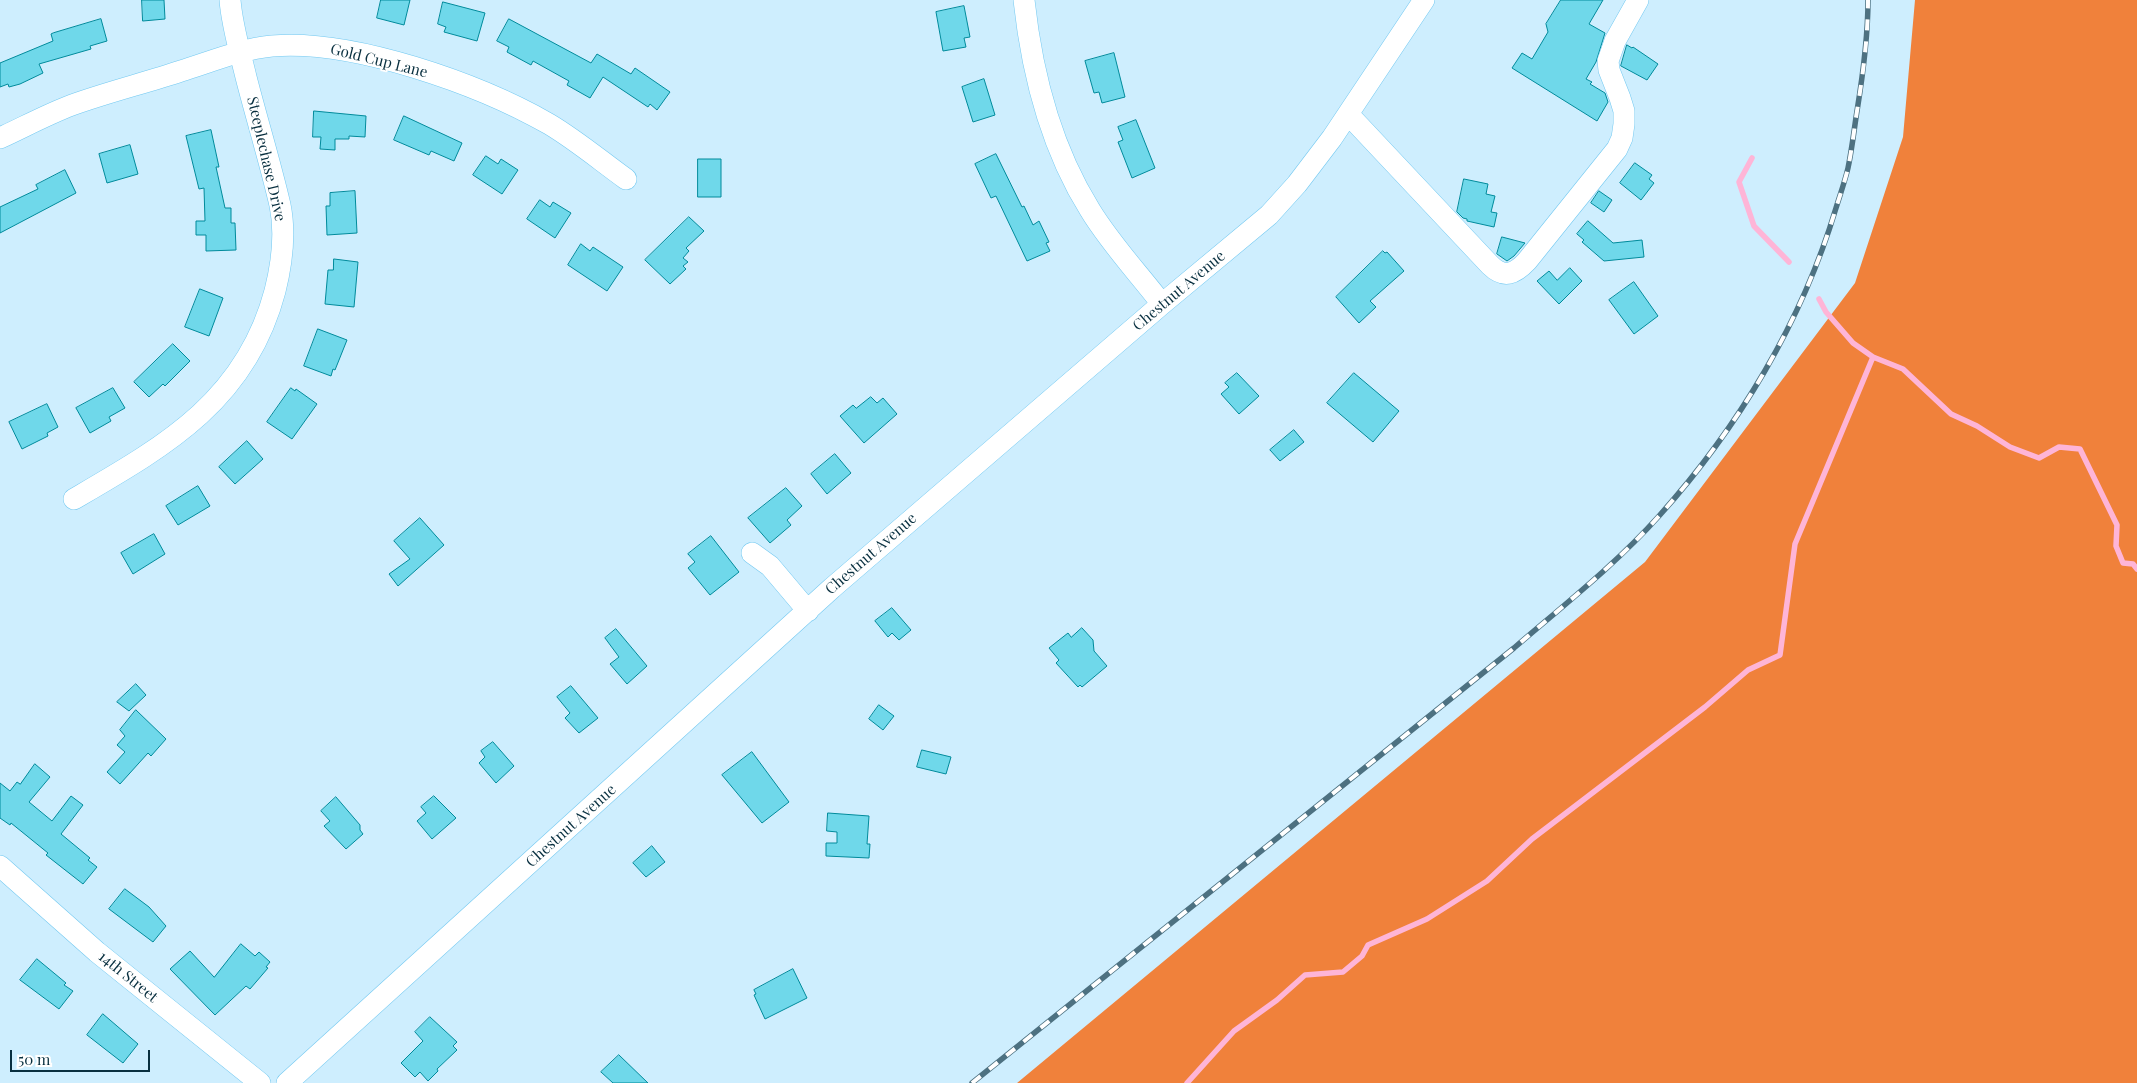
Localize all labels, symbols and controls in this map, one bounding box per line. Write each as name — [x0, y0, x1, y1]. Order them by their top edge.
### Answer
street label: Gold Cup Lane — [329, 40, 429, 82]
street label: Steeplechase Drive — [243, 95, 289, 223]
street label: Chestnut Avenue — [1129, 247, 1229, 335]
street label: Chestnut Avenue — [822, 509, 920, 599]
street label: Chestnut Avenue — [522, 781, 620, 871]
street label: 14th Street — [95, 948, 161, 1006]
scale bar — [12, 1040, 152, 1072]
text: 50 m — [18, 1049, 50, 1069]

